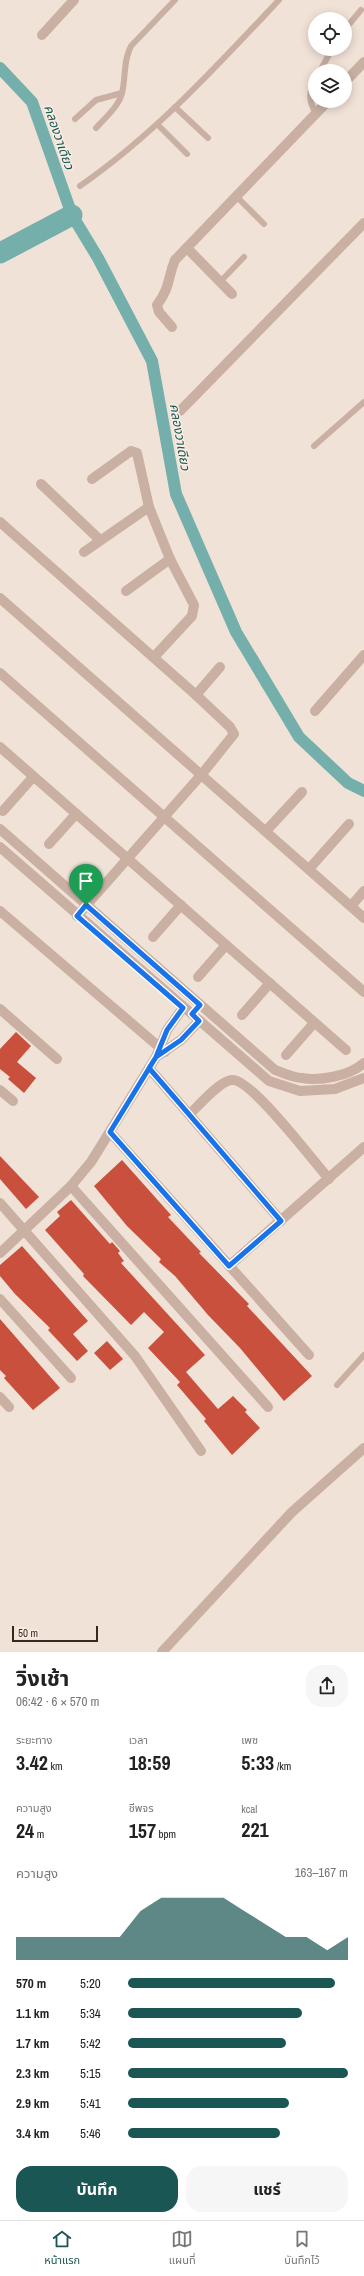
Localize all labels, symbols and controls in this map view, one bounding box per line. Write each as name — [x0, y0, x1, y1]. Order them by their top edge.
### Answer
map controls — [308, 12, 352, 108]
button: locate — [308, 12, 352, 56]
button: layers — [308, 64, 352, 108]
water label: คลองวาเดียว — [40, 102, 78, 172]
water label: คลองวาเดียว — [166, 402, 194, 472]
pin — [69, 864, 103, 905]
icon: arrive — [75, 870, 97, 892]
scale bar — [12, 1624, 98, 1643]
text: 50 m — [18, 1626, 38, 1640]
text: วิ่งเช้า — [16, 1663, 69, 1693]
button: share — [306, 1665, 348, 1707]
text: 06:42 · 6 × 570 m — [16, 1693, 99, 1710]
text: ระยะทาง — [16, 1733, 52, 1747]
text: เวลา — [129, 1733, 148, 1747]
text: เพซ — [241, 1733, 258, 1747]
text: 3.42 — [16, 1749, 48, 1776]
text: 18:59 — [129, 1749, 171, 1776]
text: 5:33 — [241, 1749, 274, 1776]
text: km — [48, 1759, 62, 1773]
text: /km — [274, 1759, 291, 1773]
text: ความสูง — [16, 1801, 52, 1815]
text: ชีพจร — [129, 1801, 154, 1815]
text: kcal — [241, 1802, 257, 1816]
text: 221 — [241, 1816, 269, 1843]
text: 24 — [16, 1817, 34, 1844]
text: 157 — [129, 1817, 156, 1844]
text: m — [34, 1827, 44, 1841]
text: bpm — [156, 1827, 176, 1841]
text: 163–167 m — [295, 1864, 348, 1881]
text: ความสูง — [16, 1865, 58, 1882]
text: 570 m — [16, 1975, 46, 1992]
text: 5:20 — [80, 1975, 101, 1992]
text: 1.1 km — [16, 2005, 49, 2022]
text: 5:34 — [80, 2005, 101, 2022]
text: 1.7 km — [16, 2035, 49, 2052]
text: 5:42 — [80, 2035, 101, 2052]
text: 2.3 km — [16, 2065, 49, 2082]
text: 5:15 — [80, 2065, 101, 2082]
text: 2.9 km — [16, 2095, 49, 2112]
text: 5:41 — [80, 2095, 101, 2112]
text: 3.4 km — [16, 2125, 49, 2142]
text: 5:46 — [80, 2125, 101, 2142]
button: บันทึก — [16, 2166, 178, 2212]
button: แชร์ — [186, 2166, 348, 2212]
tab: หน้าแรก — [44, 2228, 80, 2269]
tab: แผนที่ — [169, 2228, 196, 2269]
tab: บันทึกไว้ — [284, 2228, 320, 2269]

